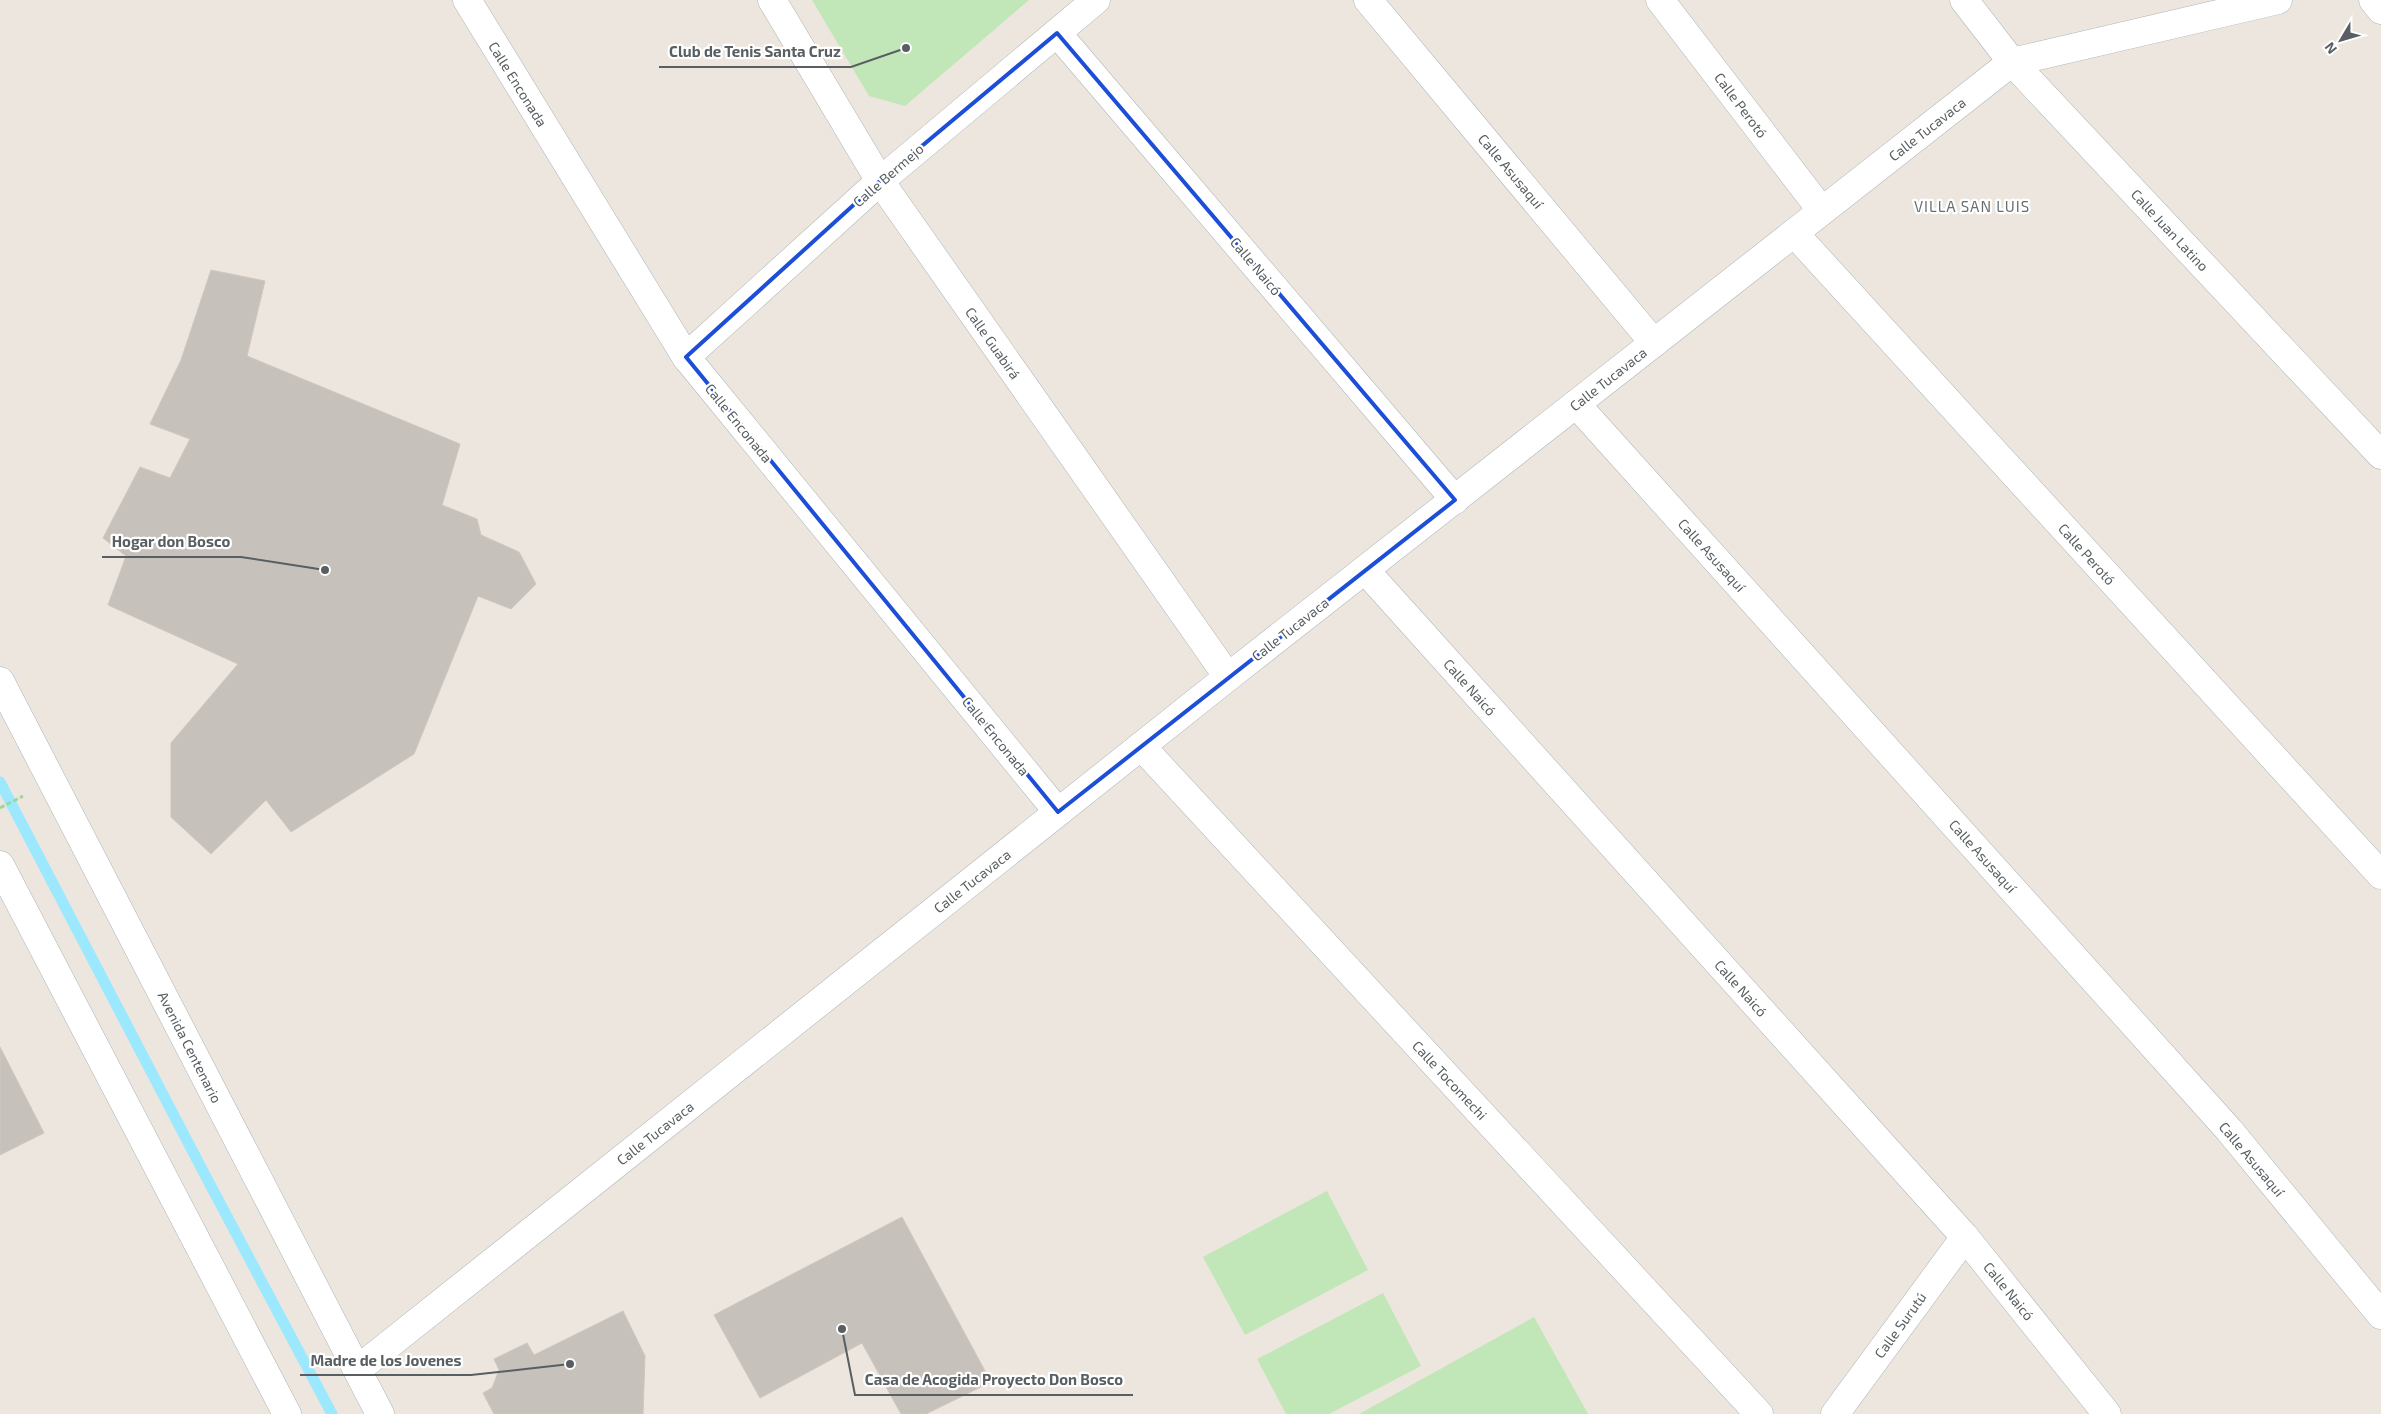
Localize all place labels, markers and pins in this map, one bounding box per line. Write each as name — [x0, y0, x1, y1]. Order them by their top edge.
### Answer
callout: Club de Tenis Santa Cruz — [659, 37, 851, 67]
callout: Hogar don Bosco — [102, 527, 241, 557]
callout: Madre de los Jovenes — [300, 1345, 471, 1375]
callout: Casa de Acogida Proyecto Don Bosco — [855, 1365, 1133, 1395]

